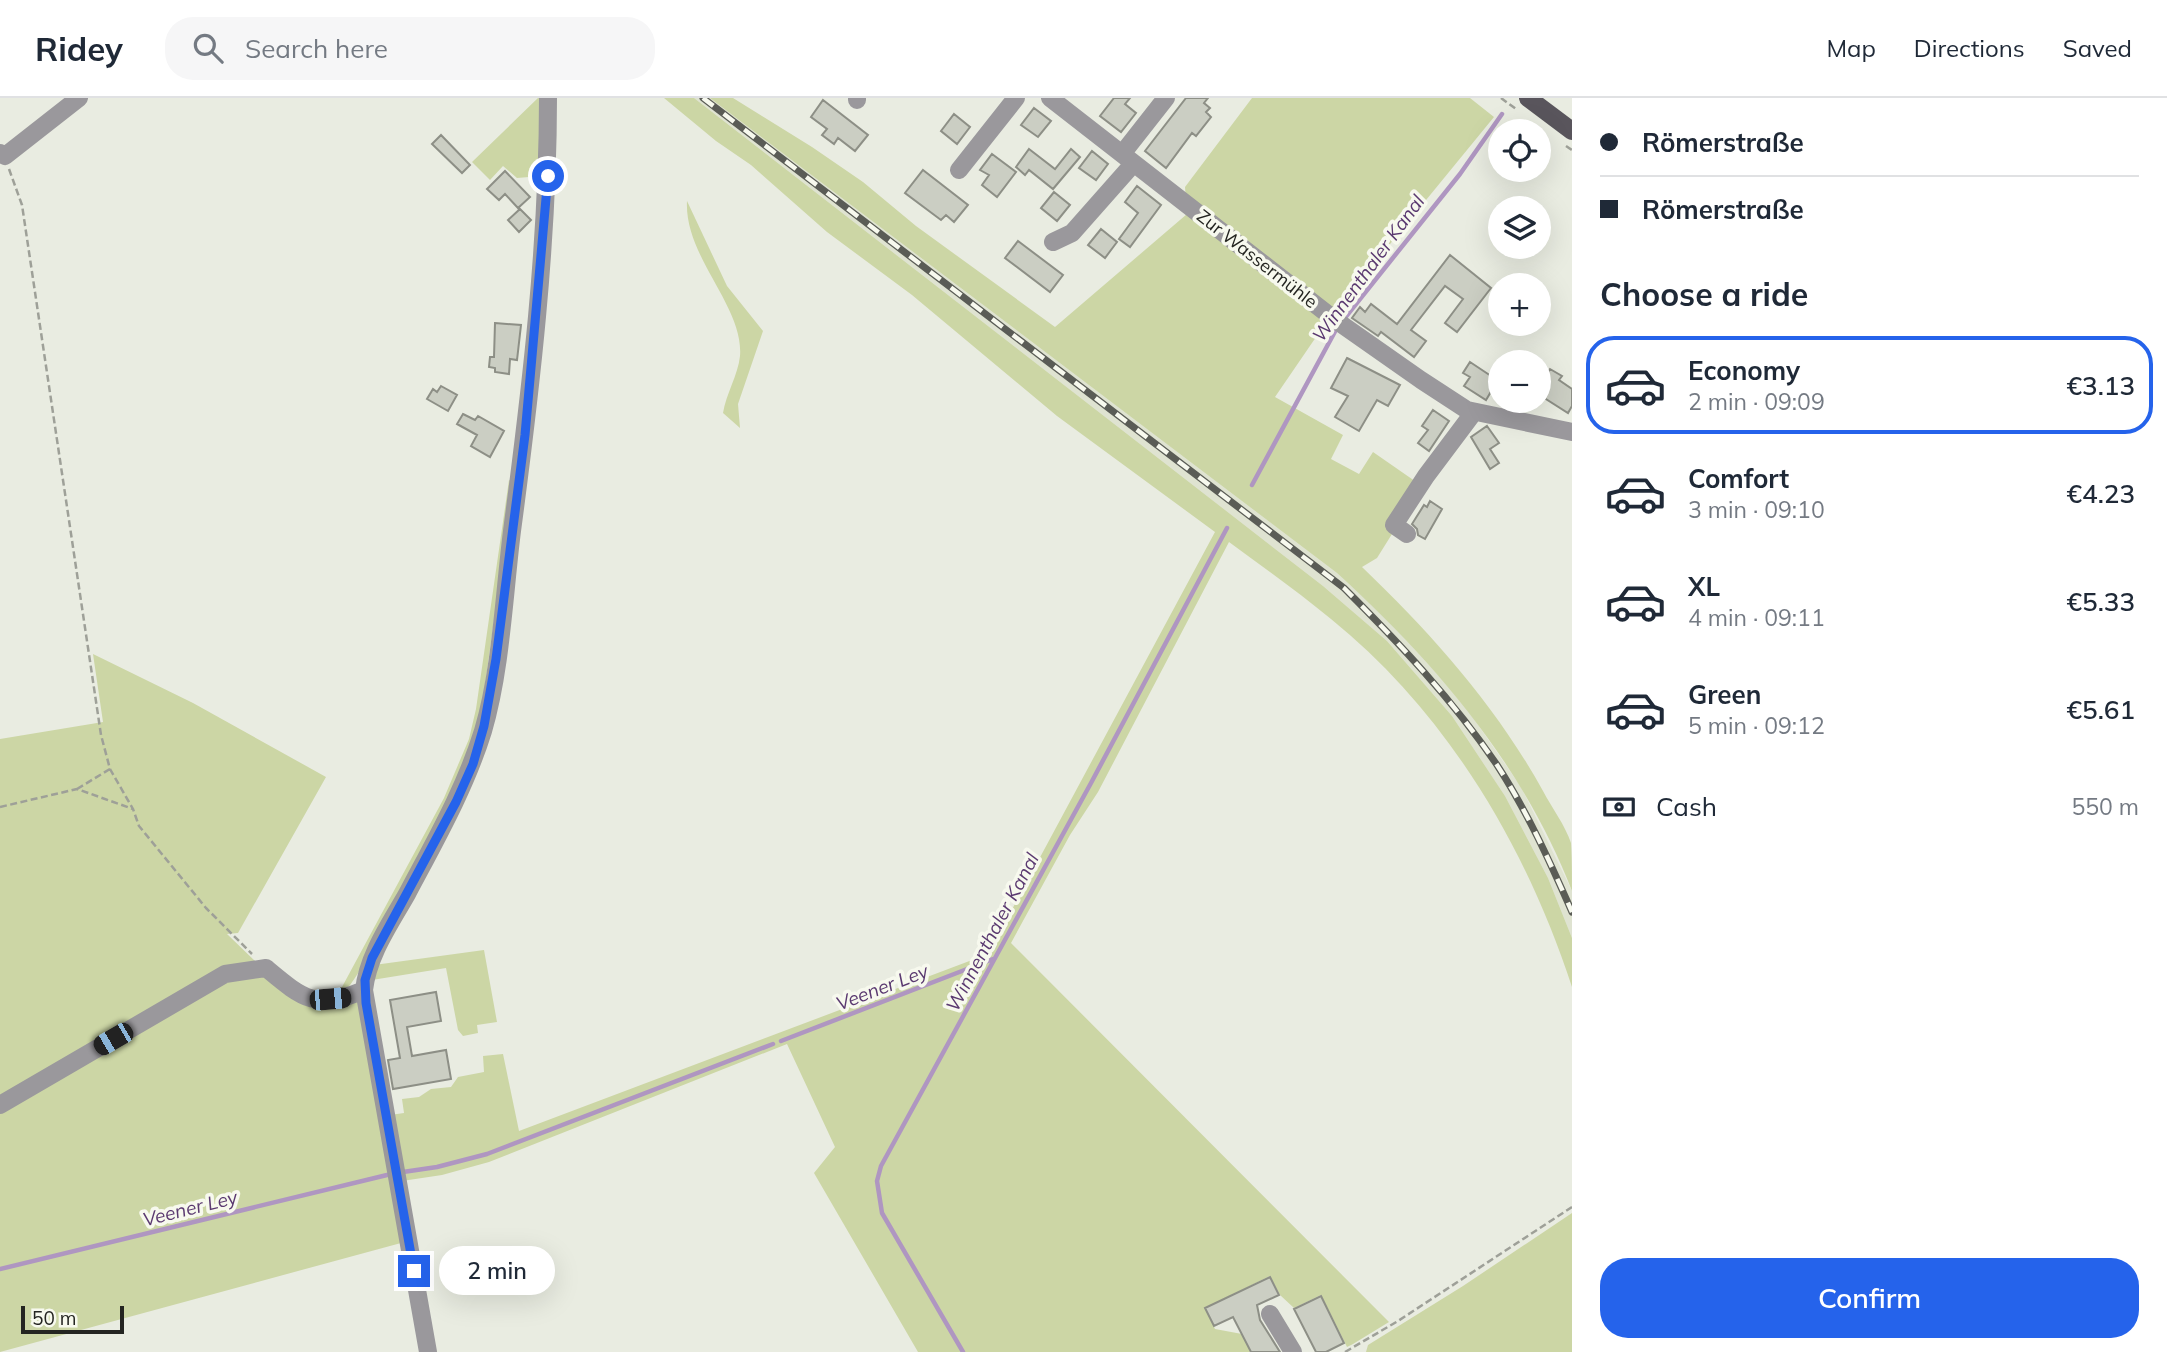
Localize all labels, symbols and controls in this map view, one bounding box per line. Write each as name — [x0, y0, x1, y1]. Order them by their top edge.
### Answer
search box — [165, 17, 655, 80]
text: Ridey — [35, 28, 123, 69]
icon: search — [189, 29, 227, 67]
text: Search here — [245, 32, 388, 65]
text: Map — [1826, 33, 1876, 63]
text: Directions — [1914, 33, 2025, 63]
text: Saved — [2063, 33, 2132, 63]
map controls — [1488, 119, 1551, 413]
button: locate — [1488, 119, 1551, 182]
text: Römerstraße — [1642, 126, 1804, 159]
route start — [532, 160, 564, 192]
water label: Winnenthaler Kanal — [1307, 189, 1430, 346]
text: Römerstraße — [1642, 193, 1804, 226]
button: layers — [1488, 196, 1551, 259]
street label: Zur Wassermühle — [1192, 204, 1322, 313]
button: + — [1488, 273, 1551, 336]
text: Choose a ride — [1600, 274, 1808, 314]
button: − — [1488, 350, 1551, 413]
icon: car — [1604, 354, 1667, 417]
text: Economy — [1688, 354, 1800, 387]
text: €3.13 — [2066, 369, 2135, 402]
text: 2 min · 09:09 — [1688, 387, 1825, 416]
icon: car — [1604, 462, 1667, 525]
text: Comfort — [1688, 462, 1789, 495]
text: €4.23 — [2066, 477, 2135, 510]
text: 3 min · 09:10 — [1688, 495, 1825, 524]
icon: car — [1604, 570, 1667, 633]
text: XL — [1688, 570, 1720, 603]
text: €5.33 — [2066, 585, 2135, 618]
text: 4 min · 09:11 — [1688, 603, 1825, 632]
icon: car — [1604, 678, 1667, 741]
text: Green — [1688, 678, 1761, 711]
text: €5.61 — [2066, 693, 2135, 726]
text: 5 min · 09:12 — [1688, 711, 1825, 740]
icon: cash — [1600, 788, 1638, 826]
text: Cash — [1656, 790, 1717, 823]
text: 550 m — [2071, 792, 2139, 821]
water label: Winnenthaler Kanal — [940, 848, 1044, 1015]
water label: Veener Ley — [833, 958, 932, 1016]
car — [309, 987, 352, 1011]
car — [90, 1019, 137, 1059]
water label: Veener Ley — [140, 1184, 241, 1231]
callout: 2 min — [438, 1246, 554, 1296]
route end — [398, 1255, 430, 1287]
text: 2 min — [467, 1256, 527, 1285]
button: Confirm — [1600, 1258, 2139, 1338]
scale bar — [21, 1303, 124, 1335]
text: 50 m — [32, 1306, 76, 1330]

